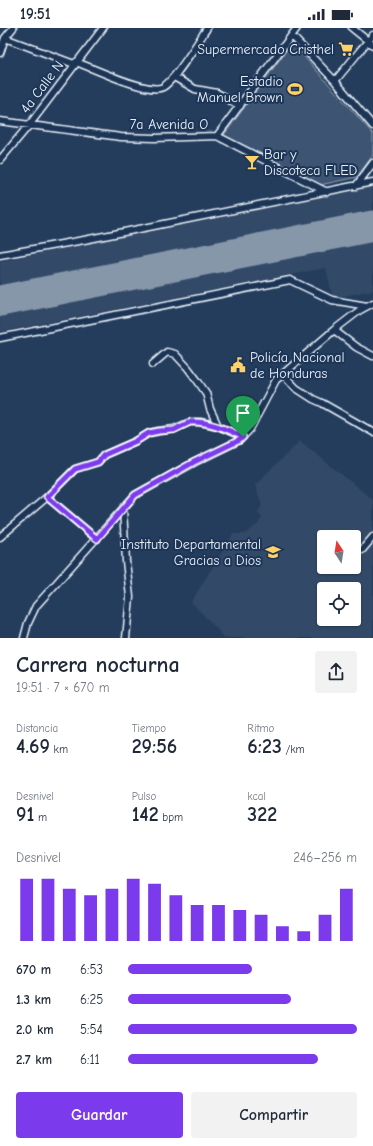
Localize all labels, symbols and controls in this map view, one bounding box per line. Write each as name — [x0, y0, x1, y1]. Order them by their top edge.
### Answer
text: 19:51 — [20, 5, 51, 23]
supermarket icon: Supermercado Cristhel — [337, 40, 355, 58]
place label: Supermercado Cristhel — [197, 41, 334, 58]
street label: 4a Calle N — [17, 57, 67, 117]
place label: Estadio Manuel Brown — [197, 73, 283, 106]
sports icon: Estadio Manuel Brown — [286, 80, 304, 98]
street label: 7a Avenida O — [130, 116, 208, 133]
place label: Bar y Discoteca FLED — [264, 146, 358, 179]
bar icon: Bar y Discoteca FLED — [243, 153, 261, 171]
place label: Policía Nacional de Honduras — [250, 349, 345, 382]
public building icon: Policía Nacional de Honduras — [229, 356, 247, 374]
pin — [226, 396, 260, 437]
icon: arrive — [232, 402, 254, 424]
north arrow — [317, 530, 361, 574]
map controls — [317, 530, 361, 626]
place label: Instituto Departamental Gracias a Dios — [121, 536, 261, 569]
school or university icon: Instituto Departamental Gracias a Dios — [264, 543, 282, 561]
button: locate — [317, 582, 361, 626]
button: share — [315, 651, 357, 693]
text: Carrera nocturna — [16, 652, 180, 678]
text: 19:51 · 7 × 670 m — [16, 680, 110, 695]
text: Distancia — [16, 722, 58, 735]
text: Tiempo — [132, 722, 166, 735]
text: Ritmo — [247, 722, 274, 735]
text: 4.69 — [16, 735, 50, 758]
text: 29:56 — [132, 735, 177, 758]
text: 6:23 — [247, 735, 282, 758]
text: km — [50, 743, 68, 756]
text: /km — [282, 743, 305, 756]
text: Desnivel — [16, 790, 54, 803]
text: Pulso — [132, 790, 156, 803]
text: kcal — [247, 790, 266, 803]
text: 91 — [16, 803, 34, 826]
text: 142 — [132, 803, 159, 826]
text: 322 — [247, 803, 277, 826]
text: m — [34, 811, 47, 824]
text: bpm — [159, 811, 183, 824]
text: Desnivel — [16, 850, 61, 865]
text: 246–256 m — [293, 850, 357, 865]
text: 670 m — [16, 962, 51, 977]
text: 6:53 — [80, 962, 103, 977]
text: 1.3 km — [16, 992, 51, 1007]
text: 6:25 — [80, 992, 103, 1007]
text: 2.0 km — [16, 1022, 54, 1037]
text: 5:54 — [80, 1022, 103, 1037]
text: 2.7 km — [16, 1052, 52, 1067]
text: 6:11 — [80, 1052, 100, 1067]
button: Guardar — [16, 1092, 183, 1138]
button: Compartir — [191, 1092, 357, 1138]

